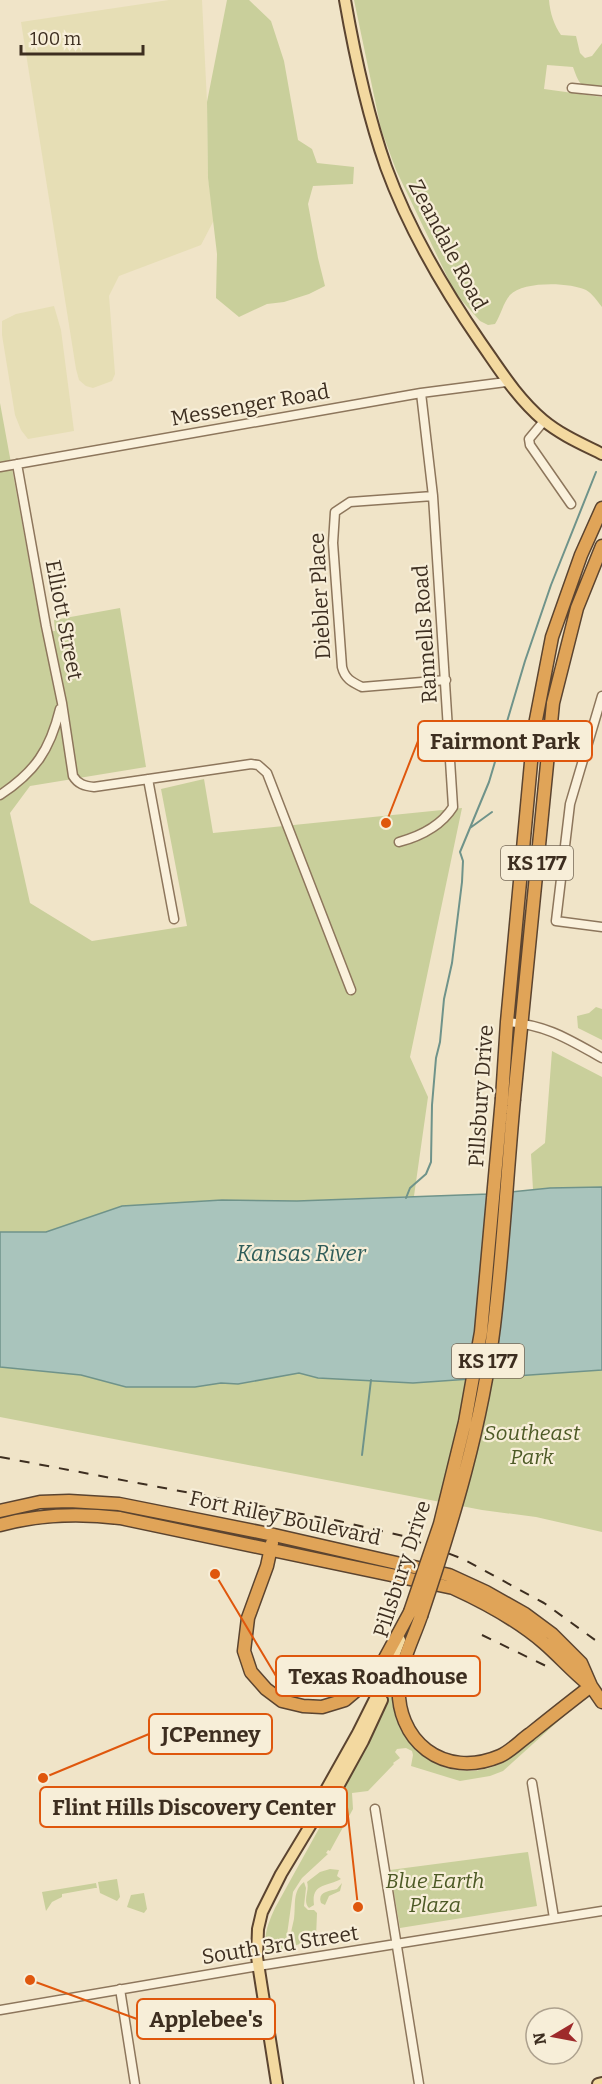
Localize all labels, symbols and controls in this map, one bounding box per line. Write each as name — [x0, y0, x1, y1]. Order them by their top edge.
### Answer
scale bar — [21, 18, 142, 56]
text: 100 m — [30, 28, 81, 50]
street label: Zeandale Road — [403, 175, 493, 315]
street label: Messenger Road — [169, 378, 331, 432]
street label: Diebler Place — [304, 532, 336, 660]
street label: Elliott Street — [40, 558, 88, 683]
street label: Rannells Road — [407, 564, 443, 704]
callout: Fairmont Park — [418, 721, 592, 761]
text: Fairmont Park — [430, 728, 580, 755]
road number: KS 177 — [501, 846, 573, 880]
street label: Pillsbury Drive — [463, 1024, 499, 1168]
water label: Kansas River — [236, 1240, 367, 1267]
road number: KS 177 — [452, 1344, 524, 1378]
park label: Southeast Park — [484, 1420, 581, 1470]
street label: Fort Riley Boulevard — [187, 1485, 383, 1551]
street label: Pillsbury Drive — [368, 1497, 436, 1641]
callout: Texas Roadhouse — [276, 1656, 480, 1696]
text: Texas Roadhouse — [288, 1663, 468, 1690]
callout: JCPenney — [149, 1714, 272, 1754]
text: JCPenney — [161, 1721, 261, 1748]
callout: Flint Hills Discovery Center — [40, 1787, 347, 1827]
text: Flint Hills Discovery Center — [52, 1794, 336, 1821]
park label: Blue Earth Plaza — [386, 1868, 484, 1918]
street label: South 3rd Street — [200, 1920, 361, 1970]
callout: Applebee's — [137, 1999, 275, 2039]
text: Applebee's — [149, 2006, 263, 2033]
north arrow — [524, 2006, 584, 2066]
text: N — [529, 2031, 550, 2046]

